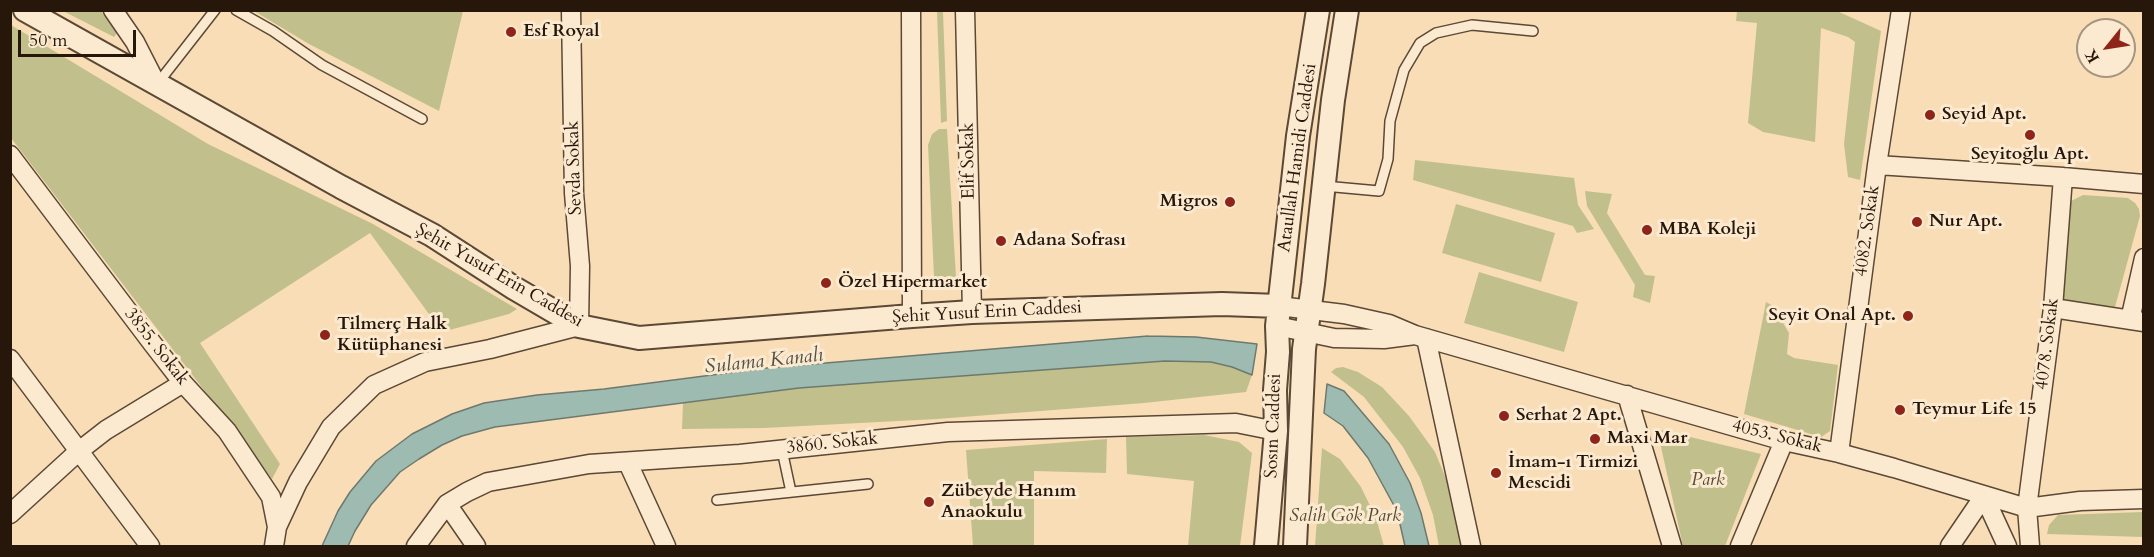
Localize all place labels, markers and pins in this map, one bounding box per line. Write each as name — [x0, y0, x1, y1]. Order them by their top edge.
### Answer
place label: Esf Royal — [523, 21, 600, 43]
marker: Esf Royal — [504, 25, 518, 39]
place label: Seyid Apt. — [1942, 104, 2027, 126]
marker: Seyid Apt. — [1923, 108, 1937, 122]
marker: Seyitoğlu Apt. — [2023, 128, 2037, 142]
place label: Seyitoğlu Apt. — [1971, 144, 2089, 166]
place label: Migros — [1160, 191, 1218, 213]
marker: Migros — [1223, 195, 1237, 209]
place label: Nur Apt. — [1929, 211, 2003, 233]
marker: Nur Apt. — [1910, 215, 1924, 229]
place label: MBA Koleji — [1659, 219, 1756, 241]
marker: MBA Koleji — [1640, 223, 1654, 237]
place label: Adana Sofrası — [1013, 230, 1126, 252]
marker: Adana Sofrası — [994, 234, 1008, 248]
place label: Özel Hipermarket — [838, 272, 987, 294]
marker: Özel Hipermarket — [819, 276, 833, 290]
place label: Seyit Onal Apt. — [1769, 305, 1896, 327]
marker: Seyit Onal Apt. — [1901, 309, 1915, 323]
place label: Tilmerç Halk Kütüphanesi — [337, 314, 447, 356]
marker: Tilmerç Halk Kütüphanesi — [318, 328, 332, 342]
place label: Teymur Life 15 — [1912, 399, 2037, 421]
marker: Teymur Life 15 — [1893, 403, 1907, 417]
place label: Serhat 2 Apt. — [1516, 405, 1622, 427]
marker: Serhat 2 Apt. — [1497, 409, 1511, 423]
place label: Maxi Mar — [1607, 428, 1687, 450]
marker: Maxi Mar — [1588, 432, 1602, 446]
place label: İmam-ı Tirmizi Mescidi — [1508, 452, 1638, 494]
marker: İmam-ı Tirmizi Mescidi — [1489, 466, 1503, 480]
place label: Zübeyde Hanım Anaokulu — [941, 481, 1076, 524]
marker: Zübeyde Hanım Anaokulu — [922, 495, 936, 509]

